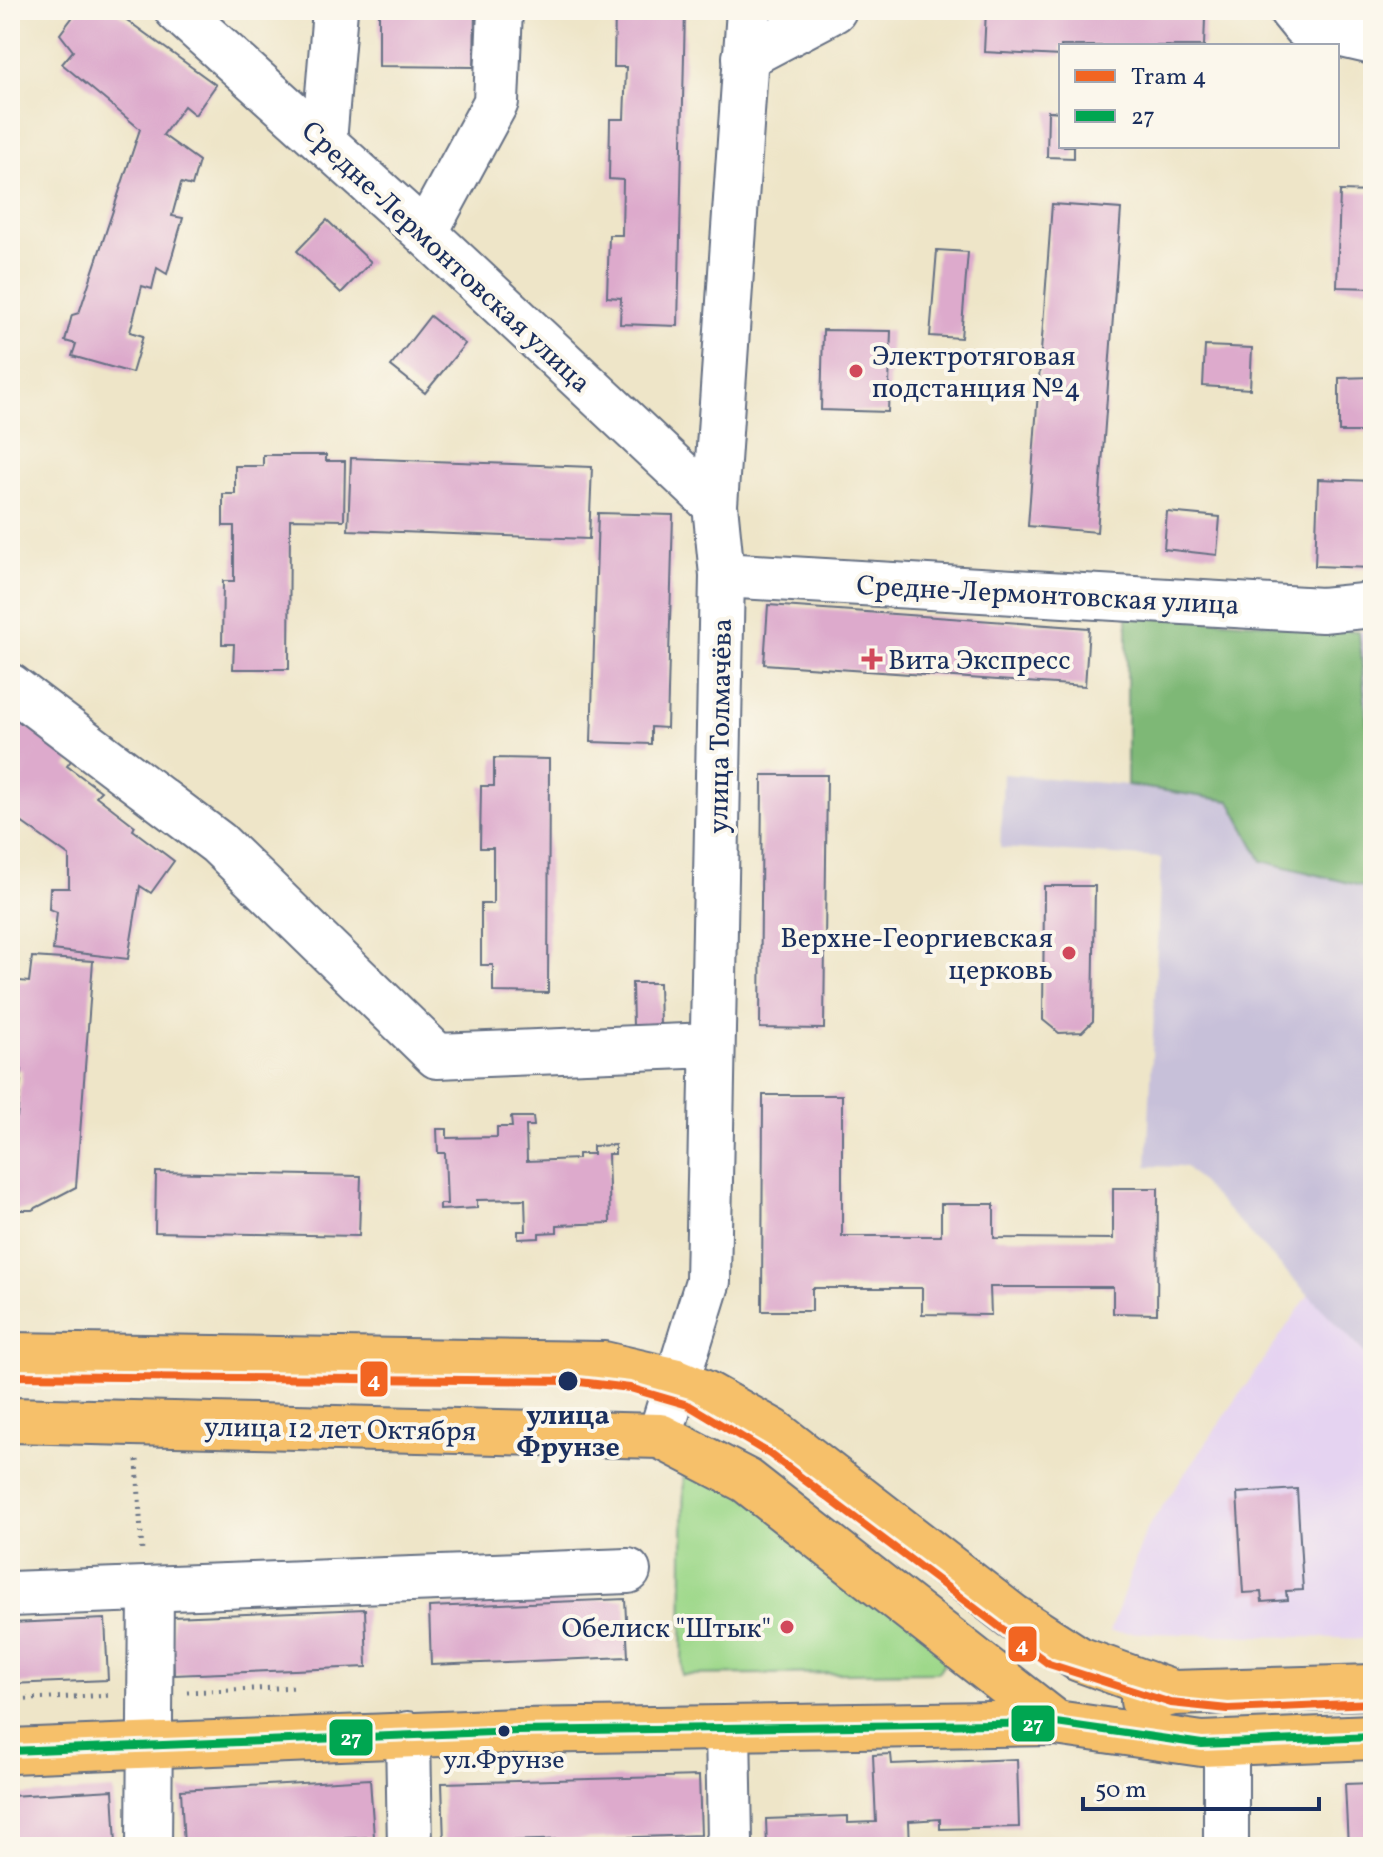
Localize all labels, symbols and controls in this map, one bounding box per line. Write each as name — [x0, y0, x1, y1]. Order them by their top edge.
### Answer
legend — [1059, 44, 1339, 148]
text: Tram 4 — [1131, 61, 1206, 95]
text: 27 — [1131, 101, 1155, 135]
street label: Средне-Лермонтовская улица — [292, 113, 599, 403]
place label: Электротяговая подстанция №4 — [872, 338, 1081, 409]
marker: Электротяговая подстанция №4 — [847, 362, 865, 380]
street label: Средне-Лермонтовская улица — [855, 567, 1240, 626]
street label: улица Толмачёва — [700, 618, 743, 834]
place label: Вита Экспресс — [888, 642, 1071, 681]
marker: Вита Экспресс — [863, 650, 881, 668]
place label: Верхне-Георгиевская церковь — [780, 920, 1053, 991]
marker: Верхне-Георгиевская церковь — [1060, 944, 1078, 962]
line badge: 4 — [359, 1360, 389, 1398]
text: 4 — [367, 1366, 381, 1397]
marker: улица Фрунзе — [556, 1369, 580, 1393]
place label: улица Фрунзе — [516, 1397, 620, 1468]
street label: улица 12 лет Октября — [203, 1409, 476, 1452]
place label: Обелиск "Штык" — [562, 1610, 771, 1649]
marker: Обелиск "Штык" — [778, 1618, 796, 1636]
line badge: 4 — [1007, 1625, 1038, 1663]
text: 4 — [1015, 1631, 1029, 1662]
line badge: 27 — [1010, 1704, 1056, 1743]
text: 27 — [1022, 1710, 1044, 1741]
line badge: 27 — [328, 1718, 374, 1757]
marker: ул.Фрунзе — [496, 1723, 512, 1739]
text: 27 — [340, 1724, 362, 1755]
place label: ул.Фрунзе — [443, 1743, 565, 1779]
scale bar — [1083, 1761, 1319, 1811]
text: 50 m — [1095, 1774, 1147, 1808]

